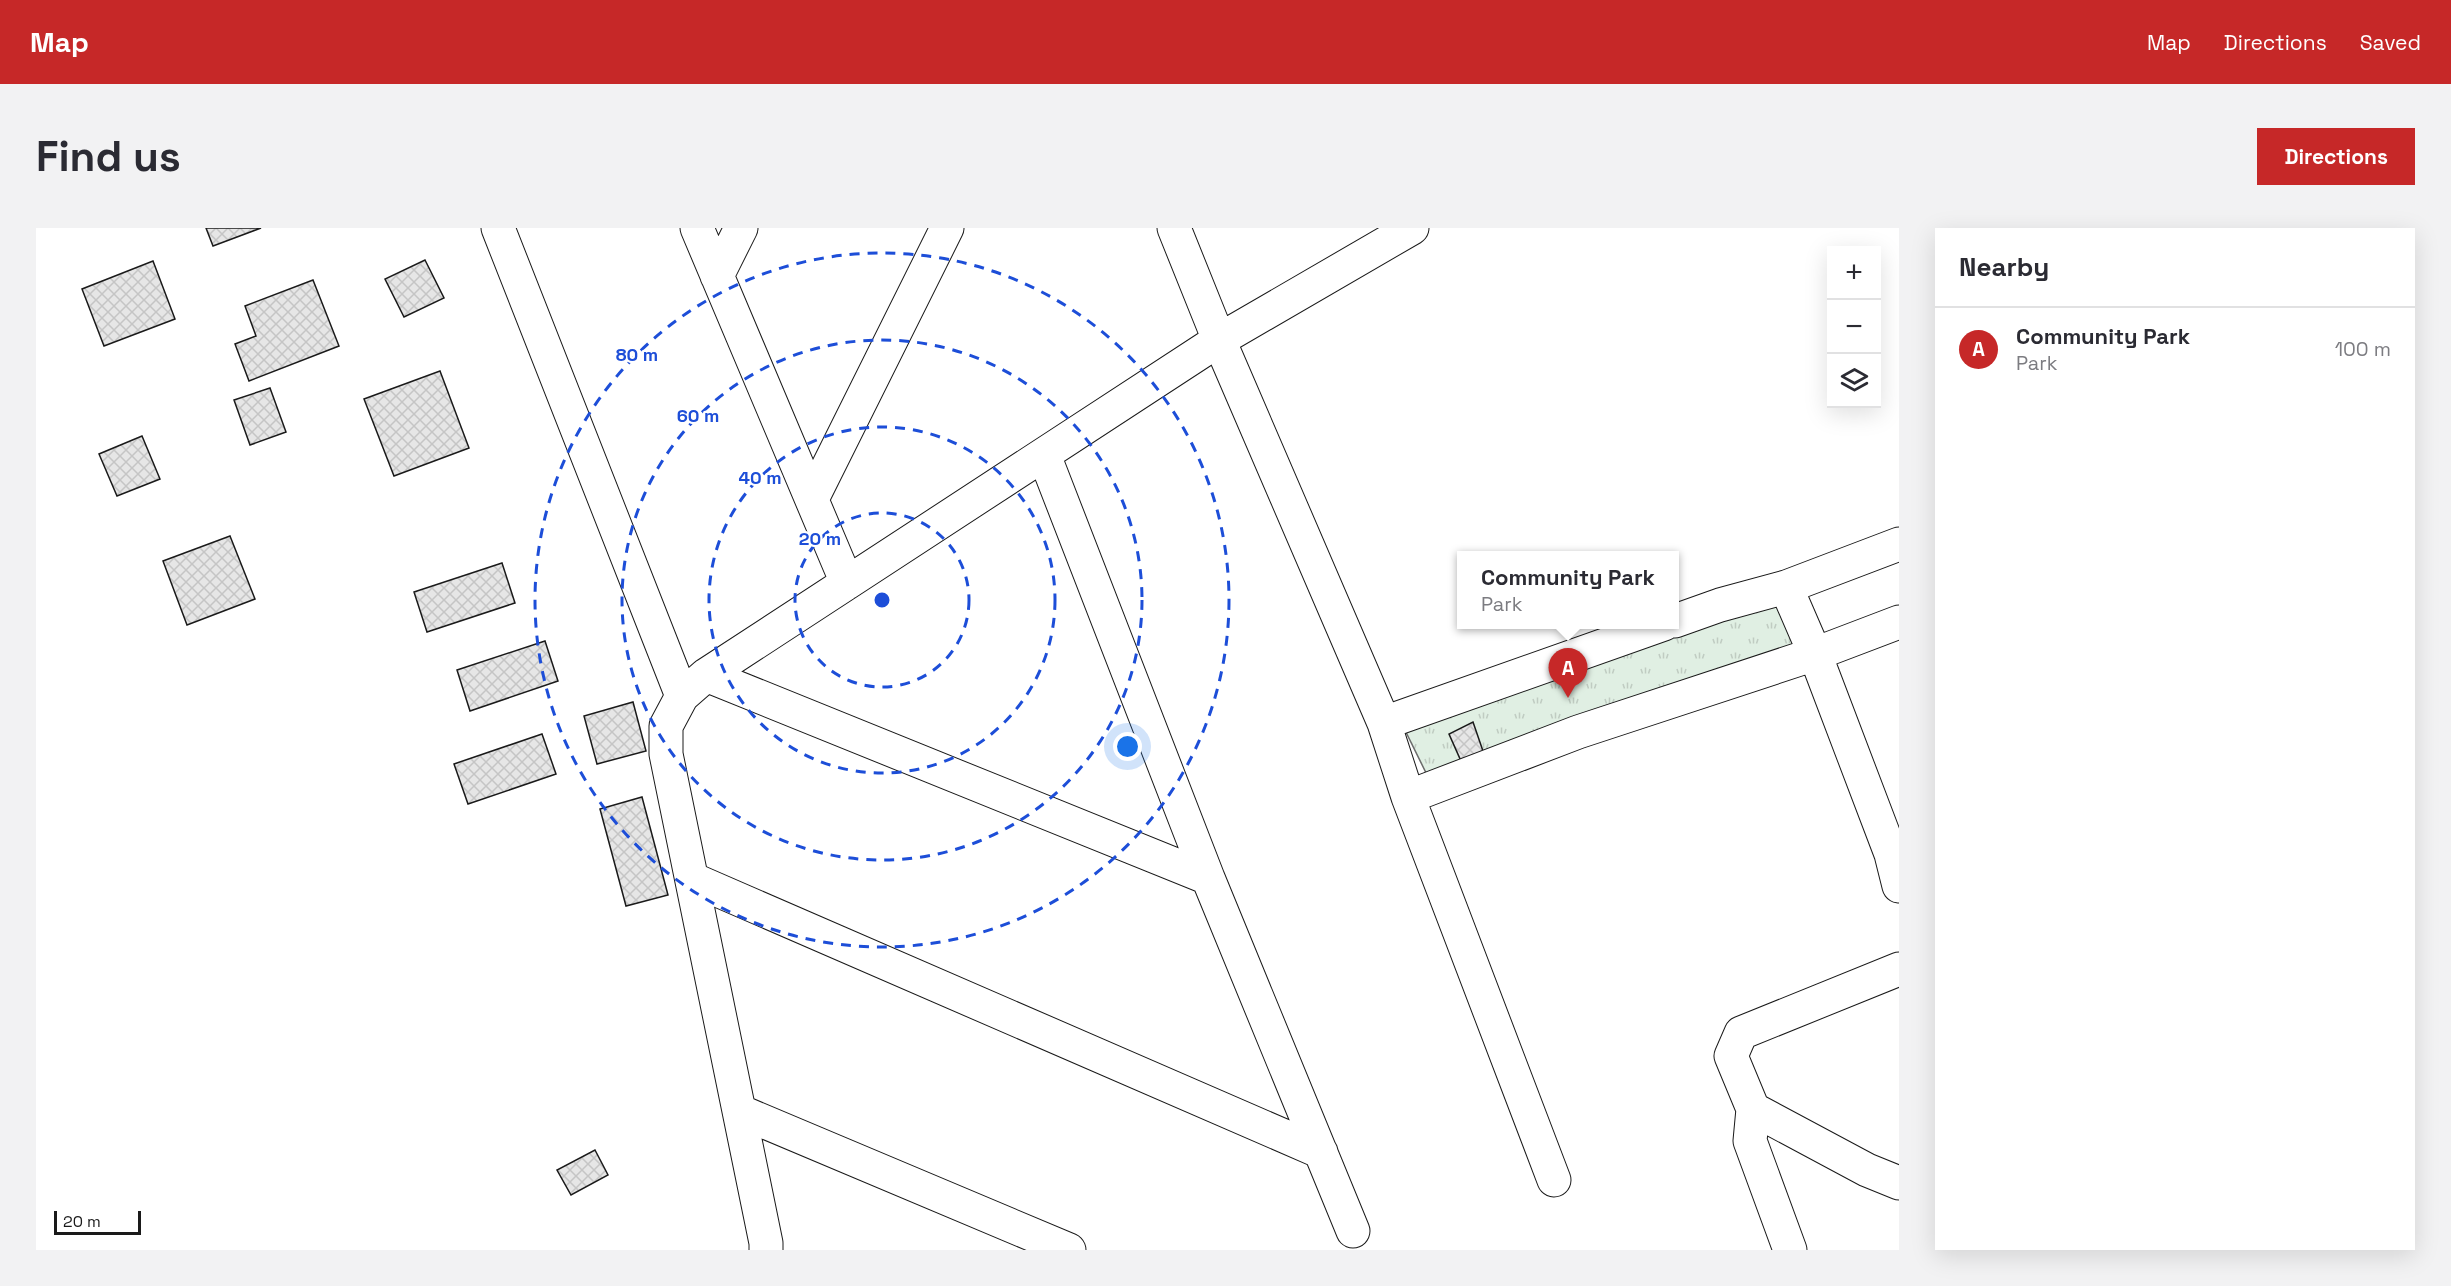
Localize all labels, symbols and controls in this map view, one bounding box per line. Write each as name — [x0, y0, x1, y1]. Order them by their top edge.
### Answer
text: Map — [30, 24, 89, 60]
text: Map — [2147, 29, 2191, 56]
text: Directions — [2224, 29, 2327, 56]
text: Saved — [2360, 29, 2421, 56]
button: Directions — [2257, 128, 2415, 185]
text: Find us — [36, 130, 181, 183]
map controls — [1827, 246, 1881, 408]
button: + — [1827, 246, 1881, 300]
text: Nearby — [1959, 250, 2049, 284]
button: − — [1827, 300, 1881, 354]
text: Community Park — [2016, 322, 2190, 350]
text: A — [1972, 336, 1985, 362]
text: 100 m — [2335, 336, 2391, 362]
text: 80 m — [616, 343, 658, 366]
text: Park — [2016, 350, 2058, 376]
button: layers — [1827, 354, 1881, 408]
text: 60 m — [677, 404, 719, 427]
text: 40 m — [738, 466, 782, 489]
text: 20 m — [799, 527, 841, 550]
popup — [1457, 551, 1679, 629]
text: Community Park — [1481, 563, 1655, 591]
centre of rings — [872, 590, 892, 610]
text: Park — [1481, 591, 1523, 617]
pin: A — [1548, 648, 1588, 698]
your location — [1113, 732, 1142, 761]
scale bar — [54, 1208, 141, 1236]
text: 20 m — [63, 1211, 101, 1232]

